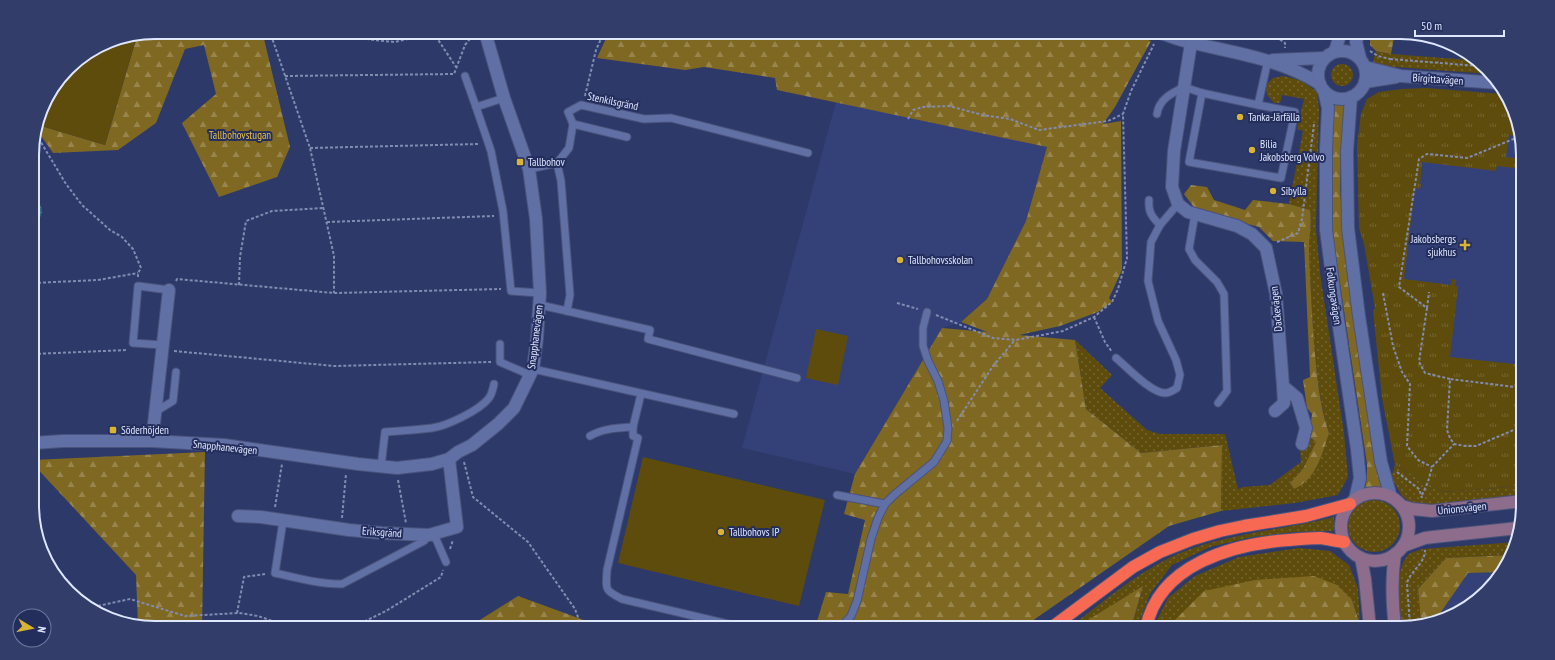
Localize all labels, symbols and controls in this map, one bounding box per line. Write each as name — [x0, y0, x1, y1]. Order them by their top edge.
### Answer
scale bar — [1415, 12, 1504, 38]
text: 50 m — [1421, 18, 1442, 33]
street label: Birgittavägen — [1412, 70, 1464, 88]
street label: Stenkilsgränd — [586, 89, 640, 113]
place label: Tanka-Järfälla — [1248, 110, 1300, 124]
marker: Tanka-Järfälla — [1235, 112, 1245, 122]
park label: Tallbohovstugan — [209, 128, 271, 142]
place label: Bilia Jakobsberg Volvo — [1259, 137, 1325, 164]
marker: Bilia Jakobsberg Volvo — [1247, 145, 1257, 155]
place label: Tallbohov — [528, 155, 566, 169]
marker: Tallbohov — [515, 157, 525, 167]
place label: Sibylla — [1281, 184, 1306, 198]
marker: Sibylla — [1268, 186, 1278, 196]
place label: Jakobsbergs sjukhus — [1410, 232, 1456, 259]
marker: Jakobsbergs sjukhus — [1459, 239, 1471, 251]
place label: Tallbohovsskolan — [908, 253, 973, 267]
marker: Tallbohovsskolan — [895, 255, 905, 265]
street label: Folkungavägen — [1323, 266, 1345, 326]
street label: Dackevägen — [1267, 286, 1285, 332]
street label: Snapphanevägen — [524, 304, 546, 370]
place label: Söderhöjden — [121, 423, 169, 437]
marker: Söderhöjden — [108, 425, 118, 435]
street label: Snapphanevägen — [192, 437, 258, 457]
street label: Unionsvägen — [1437, 498, 1487, 518]
street label: Eriksgränd — [362, 524, 403, 540]
place label: Tallbohovs IP — [729, 525, 779, 539]
marker: Tallbohovs IP — [716, 527, 726, 537]
north arrow — [12, 608, 52, 648]
text: N — [34, 626, 49, 634]

